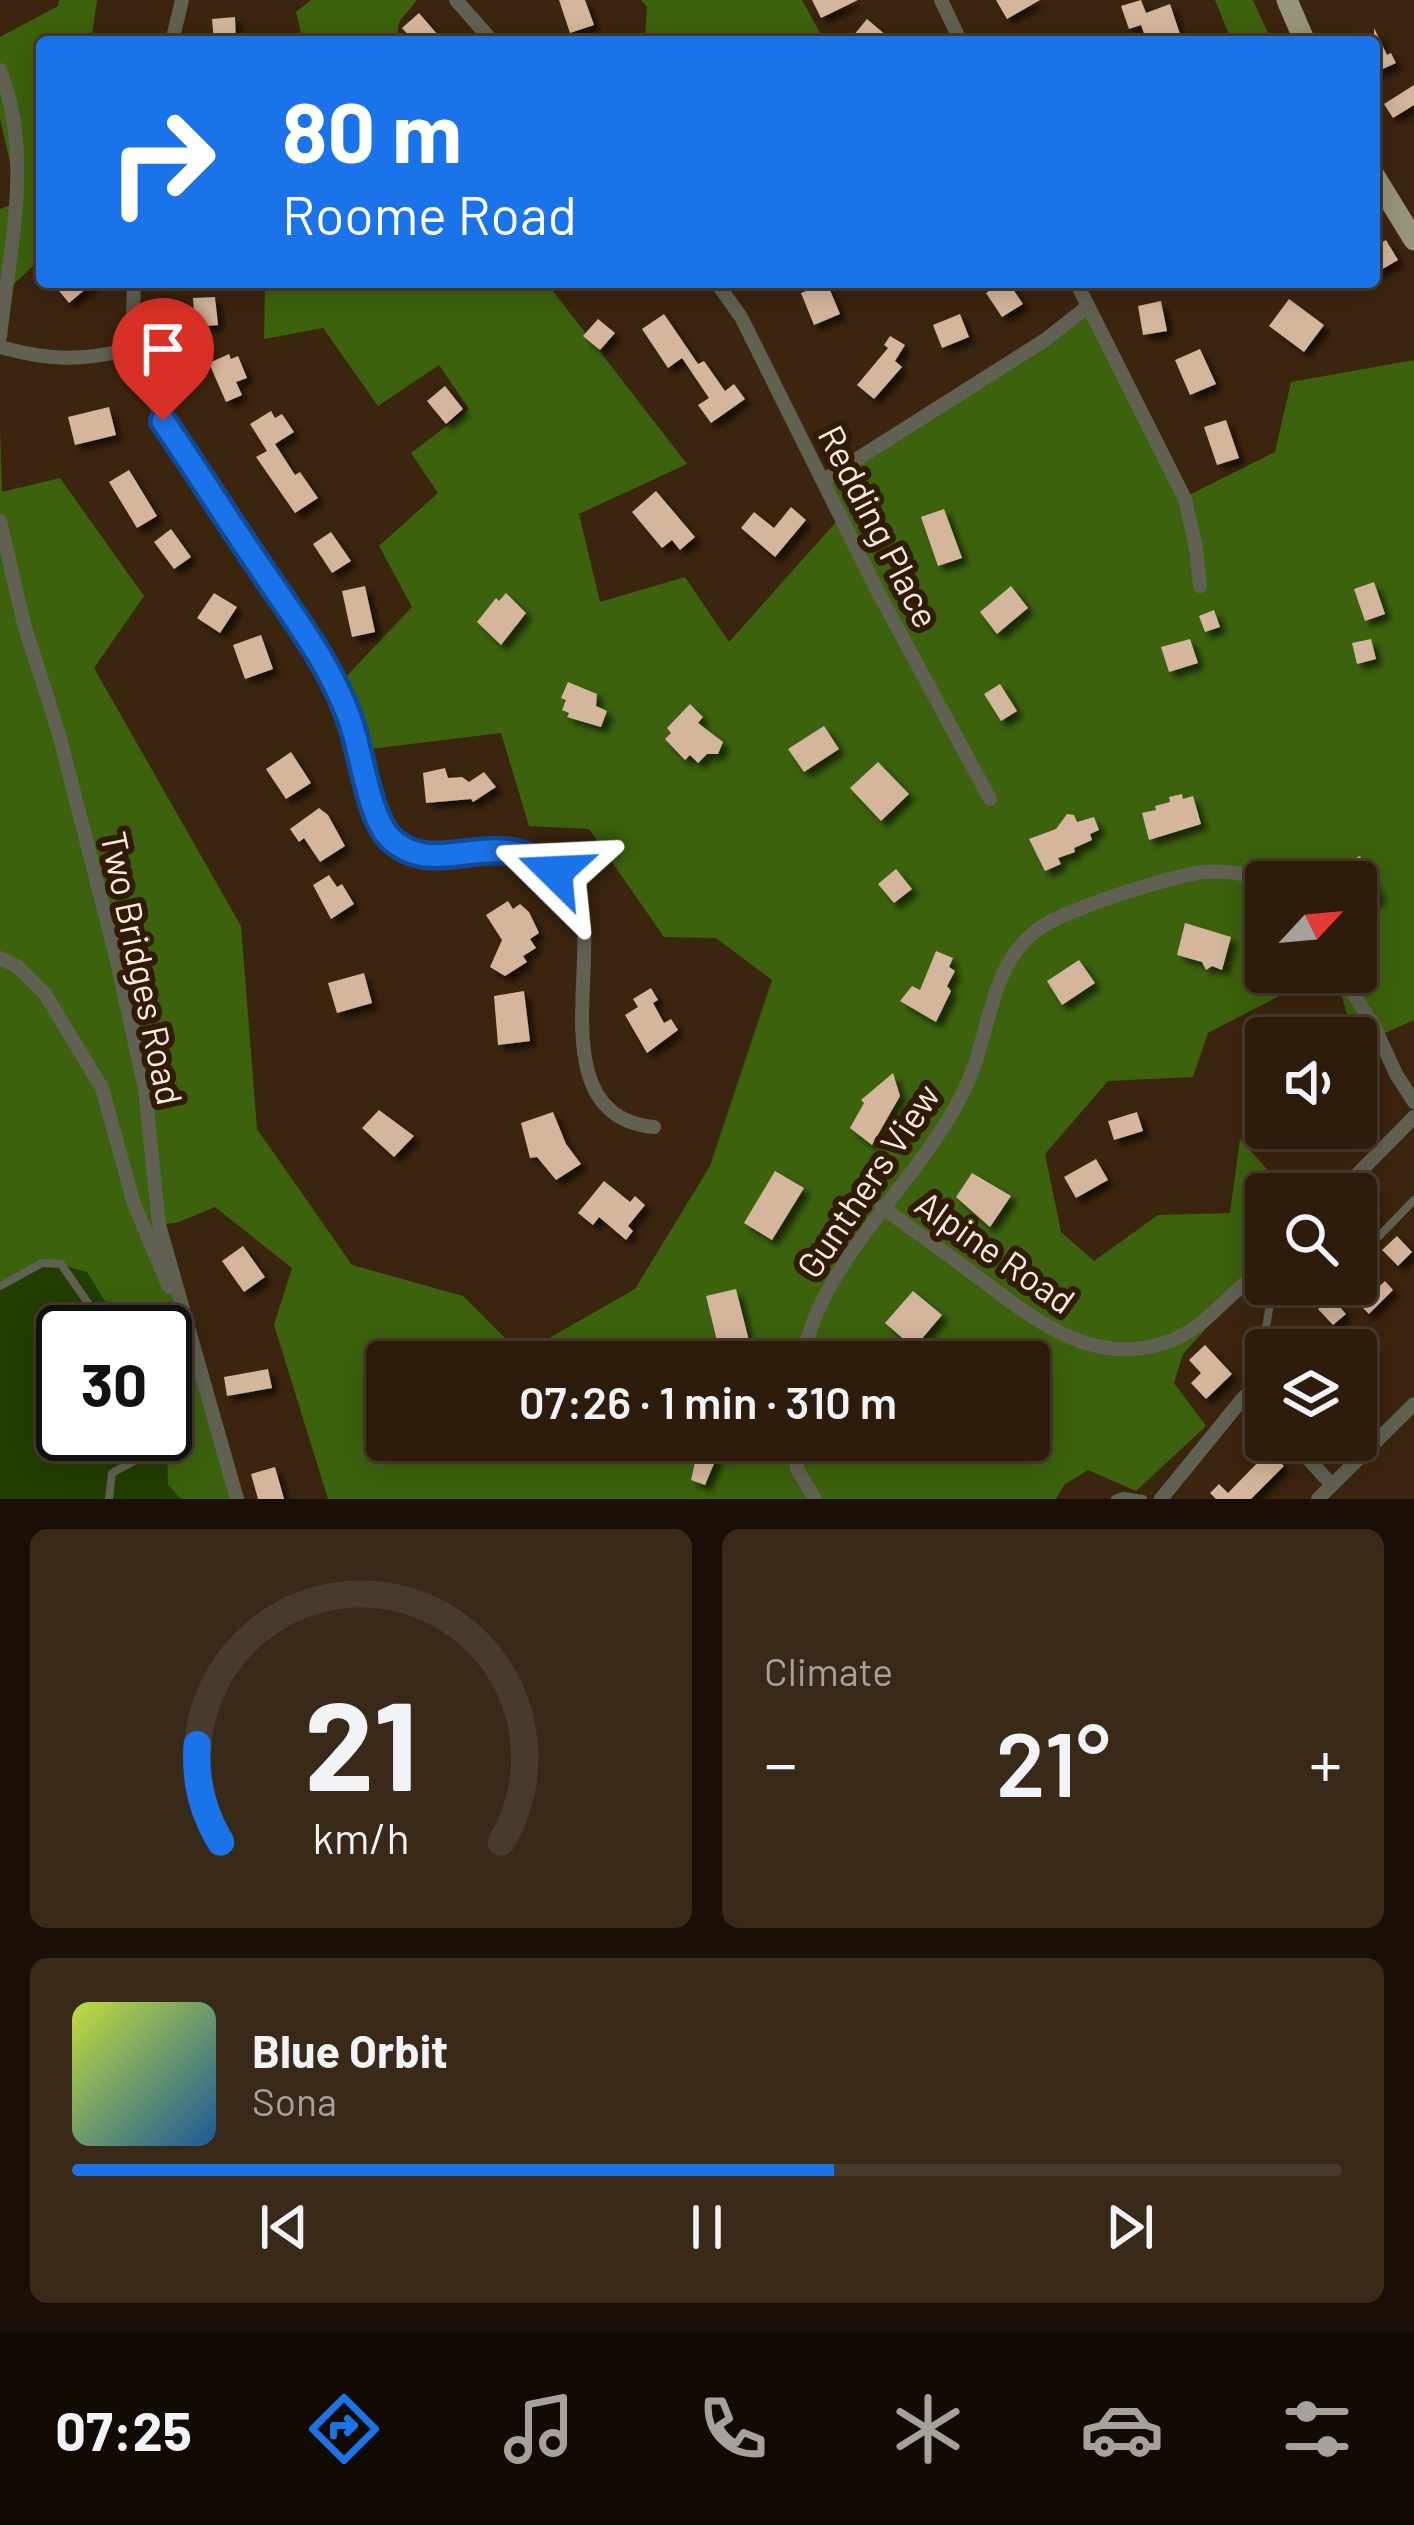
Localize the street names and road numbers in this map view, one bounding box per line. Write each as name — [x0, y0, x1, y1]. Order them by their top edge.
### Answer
street label: Redding Place — [811, 418, 949, 634]
street label: Two Bridges Road — [93, 827, 193, 1109]
street label: Gunthers View — [786, 1075, 948, 1285]
street label: Alpine Road — [908, 1181, 1084, 1321]

